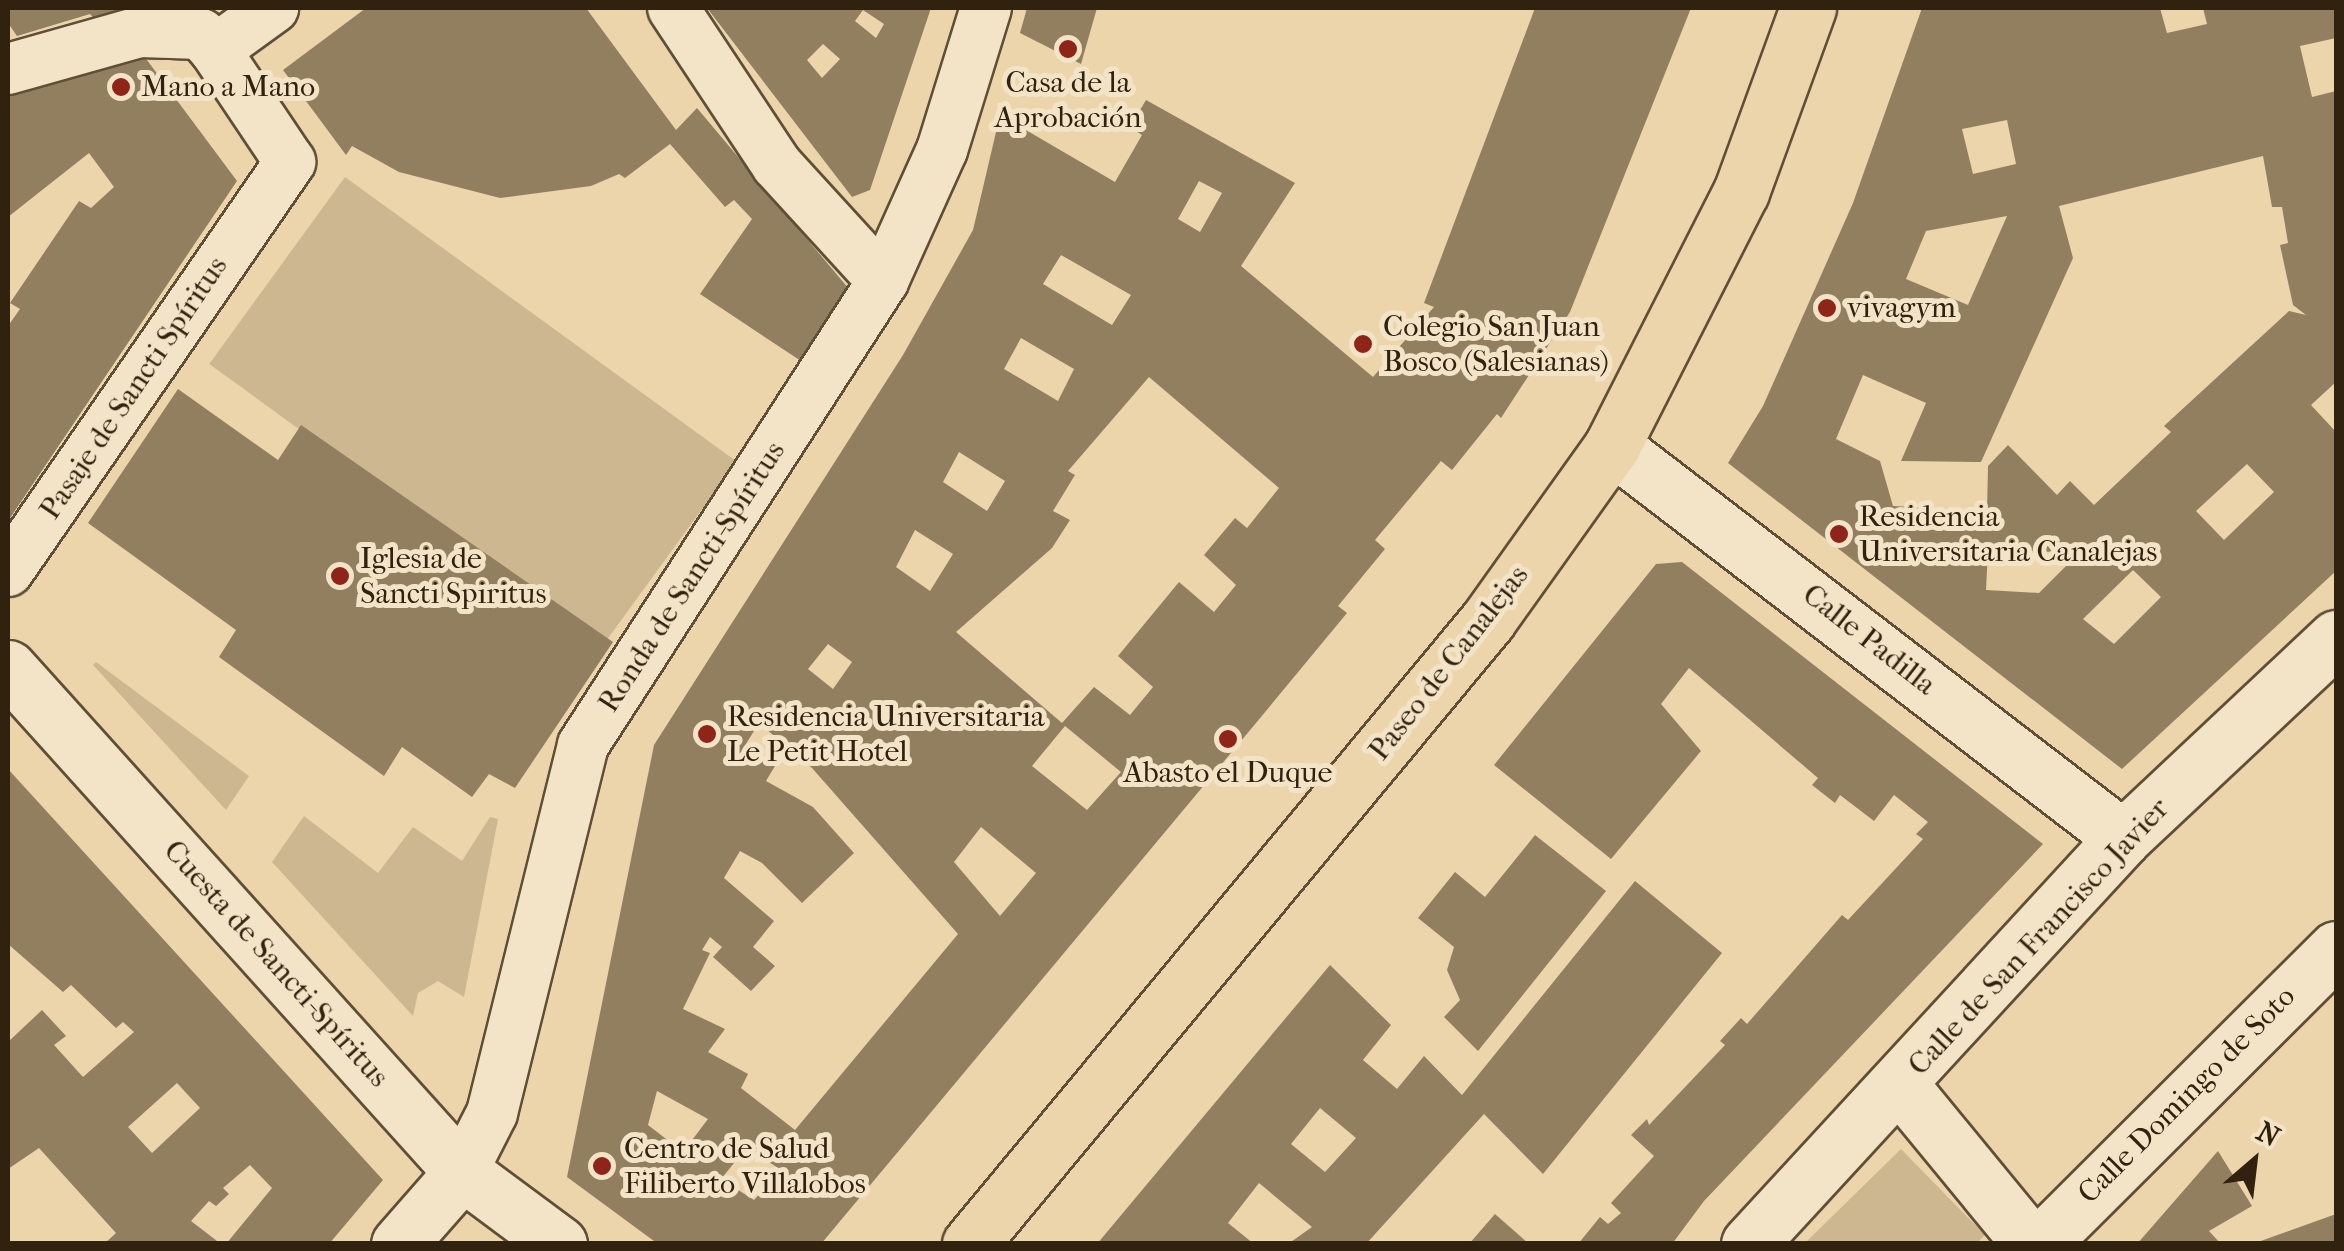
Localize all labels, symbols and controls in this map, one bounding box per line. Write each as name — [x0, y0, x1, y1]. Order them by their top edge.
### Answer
marker: Casa de la Aprobación — [1057, 38, 1079, 60]
place label: Casa de la Aprobación — [994, 65, 1142, 136]
place label: Mano a Mano — [141, 69, 315, 105]
marker: Mano a Mano — [110, 76, 132, 98]
street label: Pasaje de Sancti Spíritus — [32, 250, 236, 526]
place label: vivagym — [1847, 290, 1956, 326]
marker: vivagym — [1816, 297, 1838, 319]
place label: Colegio San Juan Bosco (Salesianas) — [1383, 309, 1609, 380]
marker: Colegio San Juan Bosco (Salesianas) — [1352, 333, 1374, 355]
street label: Ronda de Sancti-Spíritus — [591, 435, 793, 719]
place label: Residencia Universitaria Canalejas — [1859, 499, 2157, 570]
marker: Residencia Universitaria Canalejas — [1828, 523, 1850, 545]
place label: Iglesia de Sancti Spiritus — [360, 541, 547, 612]
street label: Paseo de Canalejas — [1362, 558, 1536, 768]
marker: Iglesia de Sancti Spiritus — [329, 565, 351, 587]
street label: Calle Padilla — [1795, 577, 1943, 703]
place label: Residencia Universitaria Le Petit Hotel — [727, 699, 1045, 770]
marker: Residencia Universitaria Le Petit Hotel — [696, 723, 718, 745]
marker: Abasto el Duque — [1217, 728, 1239, 750]
place label: Abasto el Duque — [1124, 755, 1332, 791]
street label: Calle de San Francisco Javier — [1901, 791, 2177, 1083]
street label: Cuesta de Sancti-Spíritus — [156, 833, 396, 1095]
street label: Calle Domingo de Soto — [2071, 979, 2303, 1211]
north arrow — [2204, 1111, 2304, 1211]
text: N — [2251, 1115, 2285, 1154]
place label: Centro de Salud Filiberto Villalobos — [624, 1131, 866, 1202]
marker: Centro de Salud Filiberto Villalobos — [589, 1153, 615, 1179]

